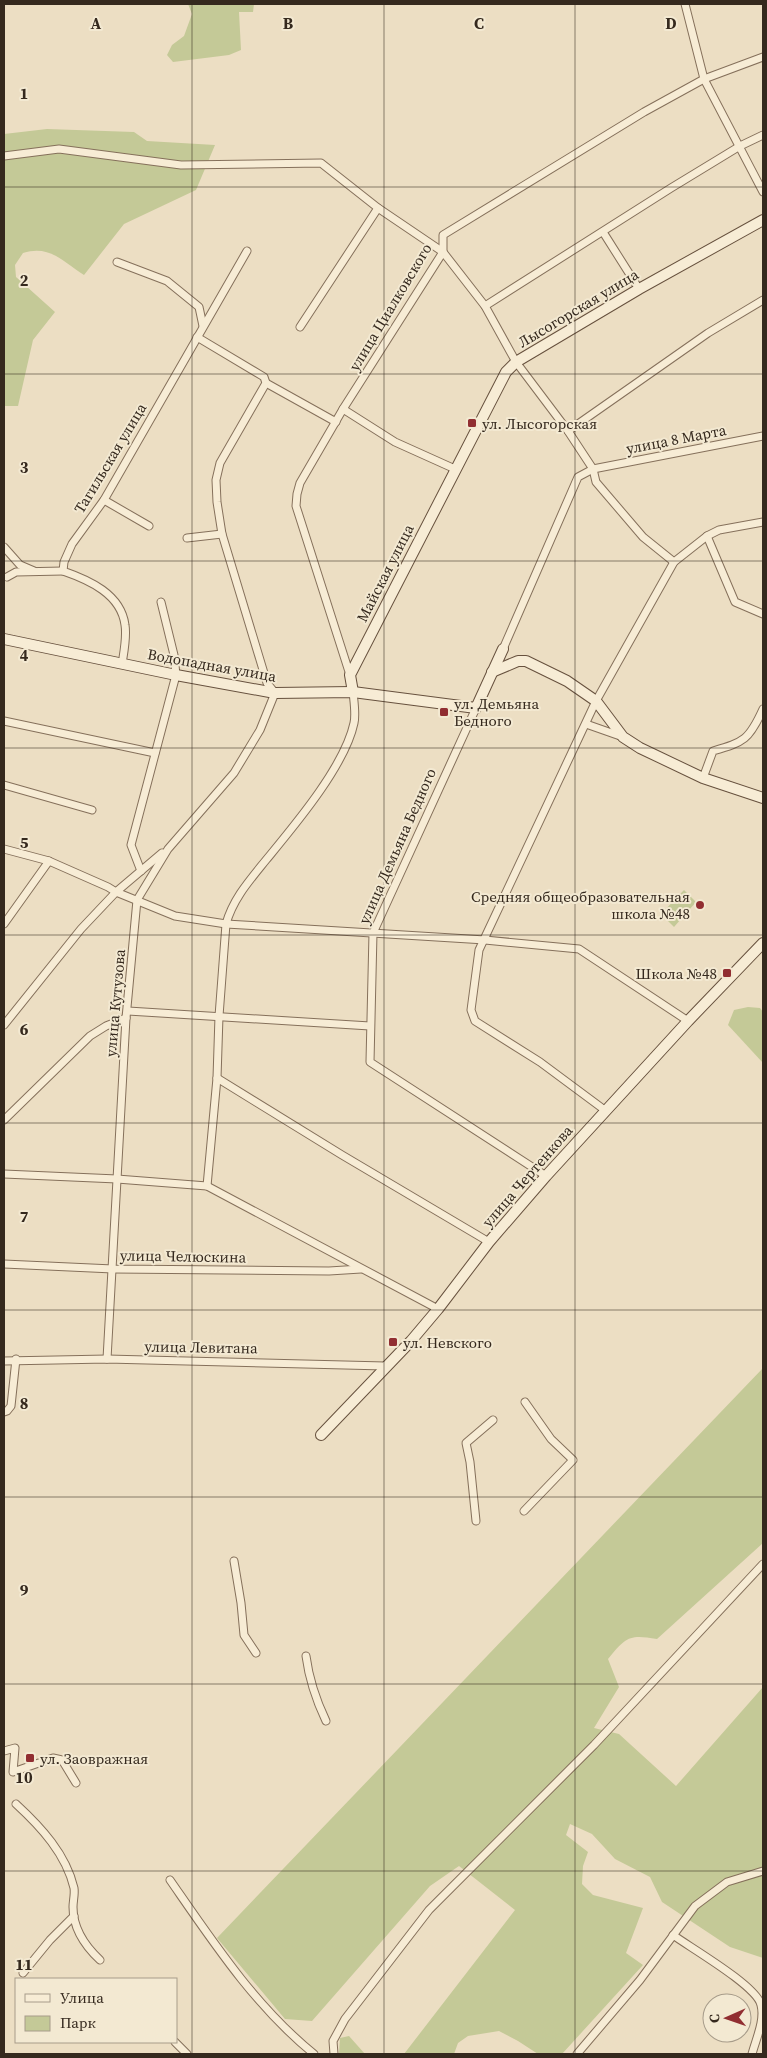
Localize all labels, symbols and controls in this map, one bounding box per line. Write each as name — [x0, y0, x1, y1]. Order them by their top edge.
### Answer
text: A — [91, 12, 102, 34]
text: B — [283, 12, 294, 34]
text: C — [474, 12, 484, 34]
text: D — [665, 12, 677, 34]
text: 1 — [20, 82, 28, 104]
street label: улица Циалковского — [343, 239, 437, 375]
street label: Лысогорская улица — [514, 263, 643, 352]
text: 2 — [20, 269, 29, 291]
street label: Тагильская улица — [69, 399, 151, 517]
place label: ул. Лысогорская — [482, 413, 597, 434]
marker: ул. Лысогорская — [466, 417, 478, 429]
street label: улица 8 Марта — [624, 419, 728, 459]
text: 3 — [20, 456, 29, 478]
street label: Майская улица — [351, 520, 419, 625]
street label: Водопадная улица — [146, 643, 278, 687]
text: 4 — [20, 644, 29, 666]
place label: ул. Демьяна Бедного — [454, 693, 540, 731]
marker: ул. Демьяна Бедного — [438, 706, 450, 718]
street label: улица Демьяна Бедного — [353, 765, 441, 927]
text: 5 — [20, 831, 29, 853]
place label: Средняя общеобразовательная школа №48 — [471, 886, 690, 924]
marker: Средняя общеобразовательная школа №48 — [694, 899, 706, 911]
street label: улица Кутузова — [100, 948, 130, 1058]
place label: Школа №48 — [636, 963, 717, 984]
marker: Школа №48 — [721, 967, 733, 979]
text: 6 — [20, 1018, 29, 1040]
street label: улица Чертенкова — [477, 1120, 577, 1232]
text: 7 — [20, 1205, 29, 1227]
street label: улица Челюскина — [120, 1244, 247, 1268]
place label: ул. Невского — [403, 1332, 492, 1353]
street label: улица Левитана — [144, 1336, 258, 1358]
marker: ул. Невского — [387, 1336, 399, 1348]
text: 8 — [20, 1392, 28, 1414]
text: 9 — [20, 1579, 29, 1601]
place label: ул. Заовражная — [40, 1748, 148, 1769]
marker: ул. Заовражная — [24, 1752, 36, 1764]
text: 10 — [15, 1766, 33, 1788]
text: 11 — [15, 1953, 33, 1975]
legend — [15, 1978, 178, 2043]
text: Улица — [60, 1987, 104, 2008]
north arrow — [702, 1993, 752, 2043]
text: Парк — [60, 2012, 96, 2033]
text: С — [704, 2013, 724, 2023]

